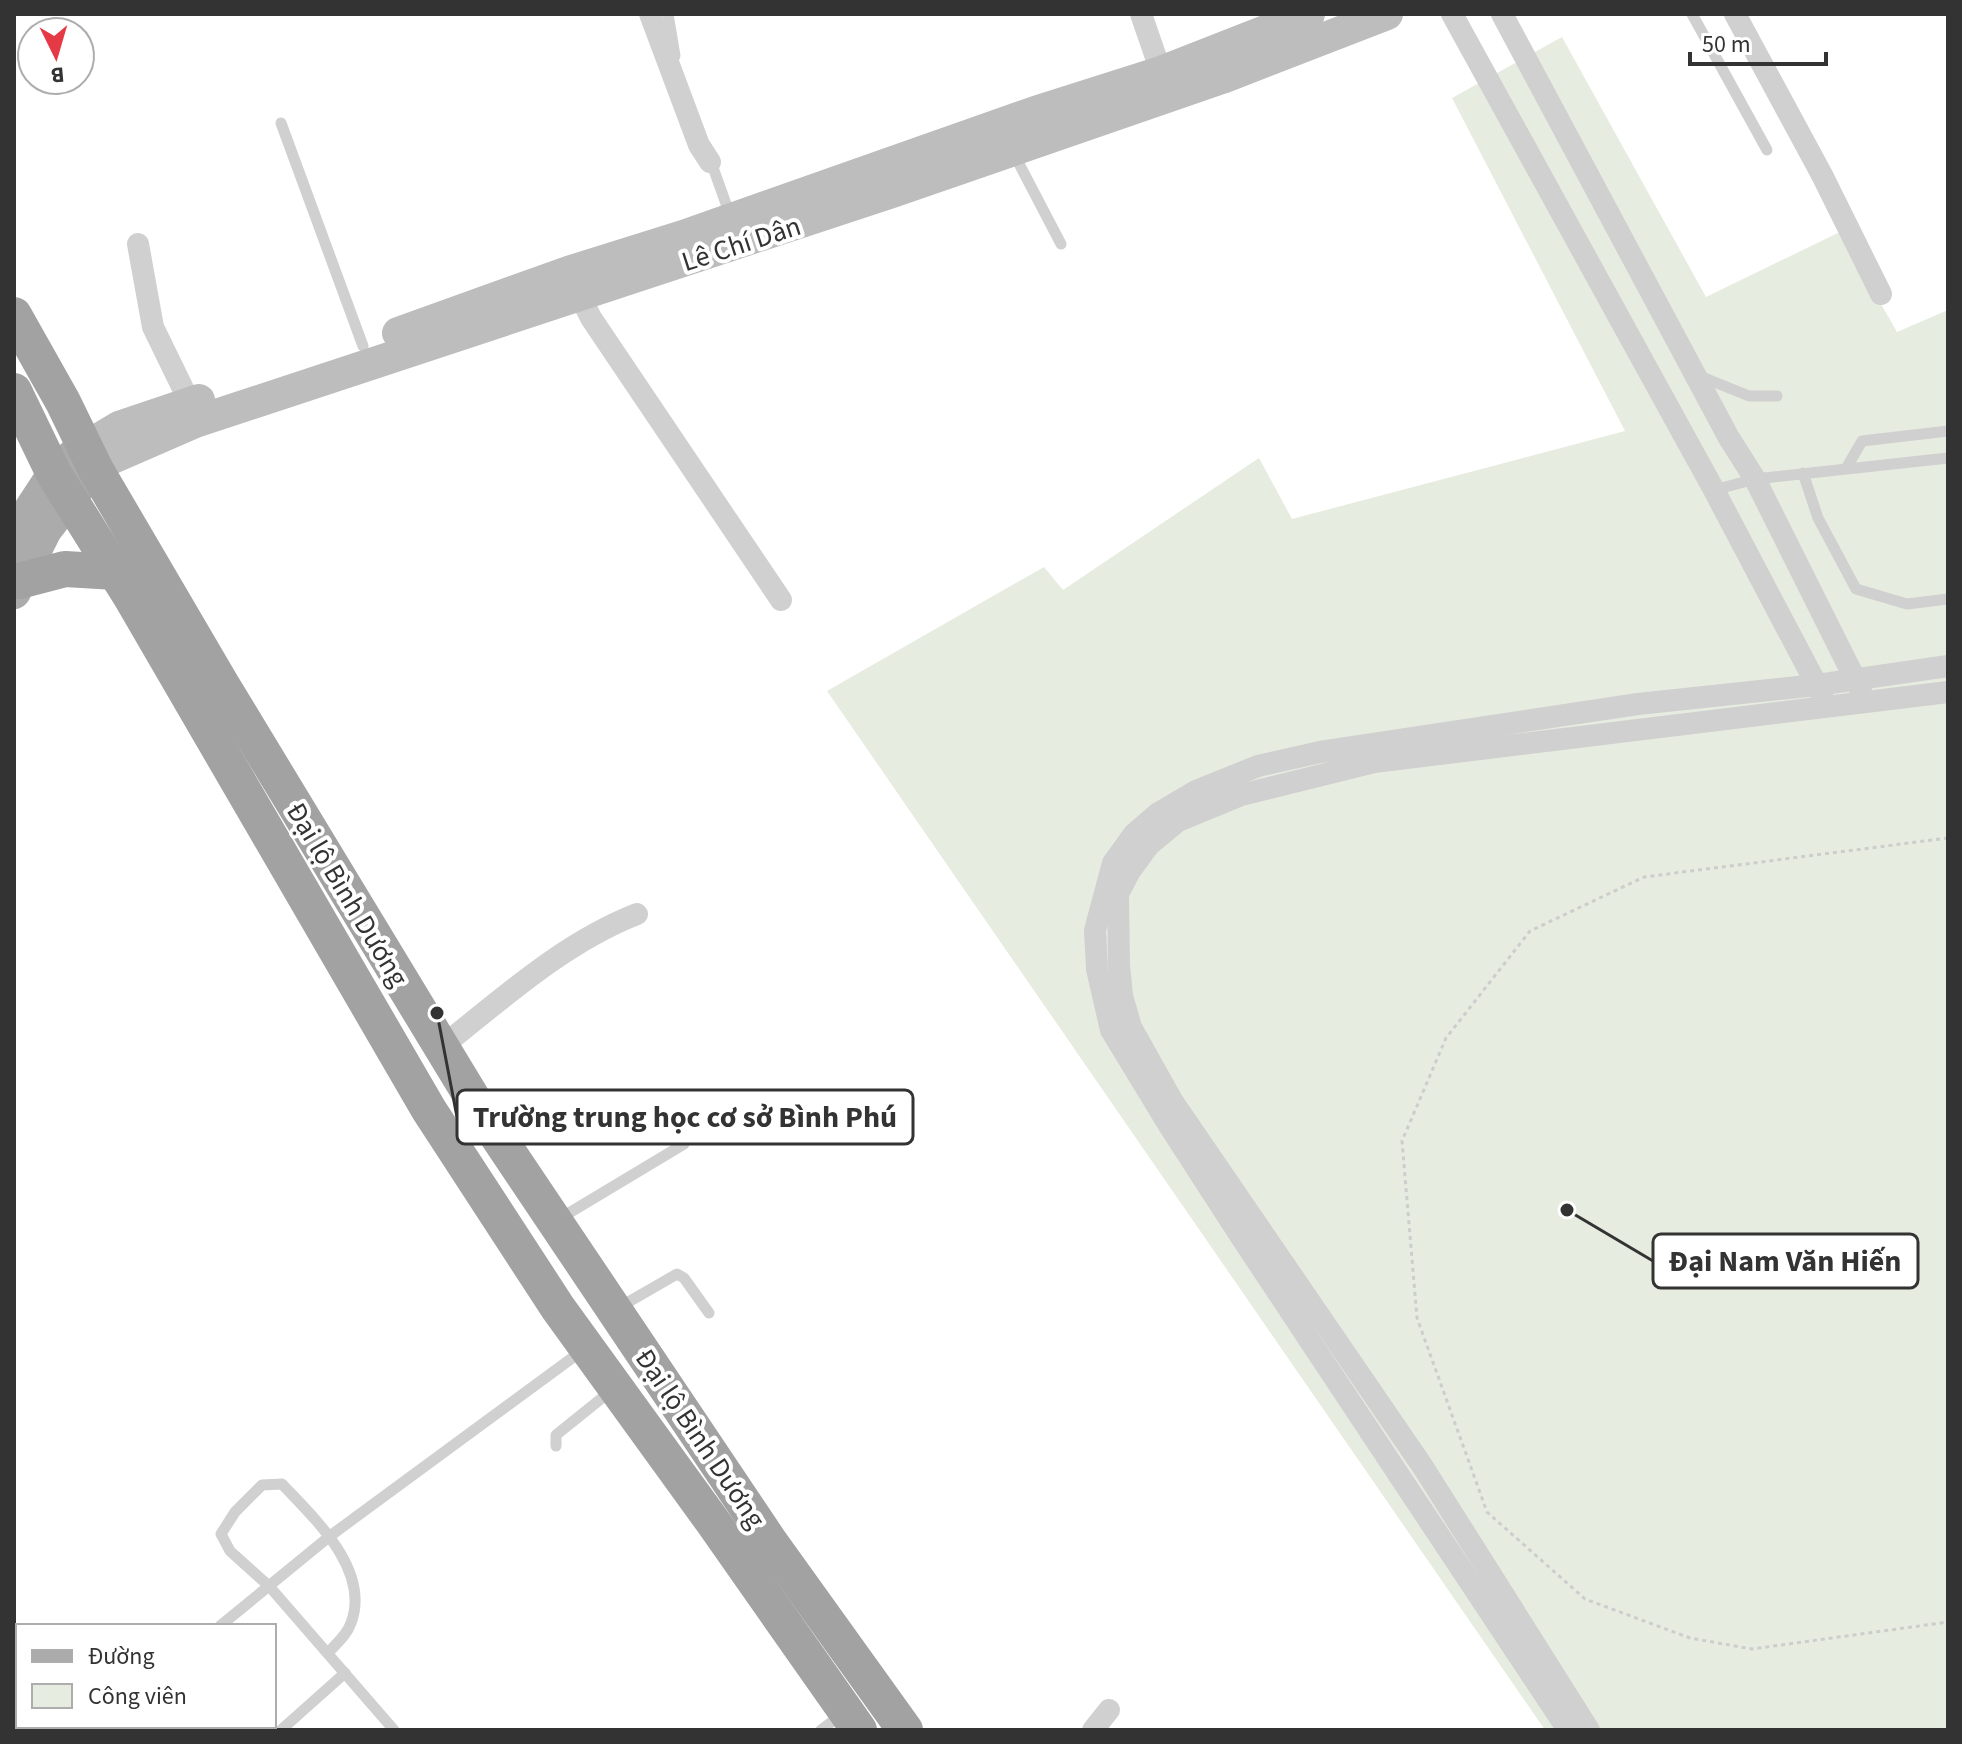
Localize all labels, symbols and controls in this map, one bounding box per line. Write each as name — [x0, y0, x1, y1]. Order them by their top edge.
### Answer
north arrow — [16, 16, 96, 96]
scale bar — [1690, 16, 1826, 66]
text: 50 m — [1702, 27, 1751, 62]
text: B — [50, 58, 66, 91]
street label: Lê Chí Dân — [677, 206, 806, 282]
street label: Đại lộ Bình Dương — [276, 795, 418, 994]
callout: Trường trung học cơ sở Bình Phú — [457, 1090, 913, 1144]
text: Trường trung học cơ sở Bình Phú — [473, 1096, 897, 1139]
callout: Đại Nam Văn Hiến — [1653, 1234, 1918, 1288]
text: Đại Nam Văn Hiến — [1668, 1240, 1902, 1283]
street label: Đại lộ Bình Dương — [625, 1341, 775, 1536]
legend — [16, 1624, 276, 1728]
text: Đường — [88, 1639, 155, 1674]
text: Công viên — [88, 1679, 187, 1714]

